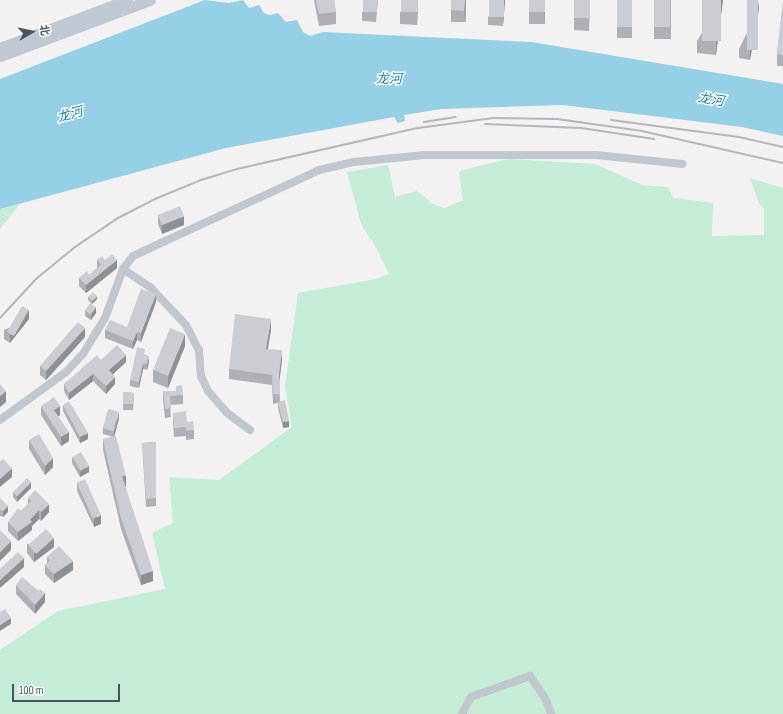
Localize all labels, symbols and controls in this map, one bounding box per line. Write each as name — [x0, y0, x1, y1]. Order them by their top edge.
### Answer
north arrow — [12, 12, 52, 52]
text: 北 — [37, 24, 52, 36]
water label: 龙河 — [376, 71, 402, 87]
water label: 龙河 — [697, 90, 725, 110]
water label: 龙河 — [55, 104, 85, 126]
scale bar — [14, 676, 122, 702]
text: 100 m — [19, 683, 44, 698]

